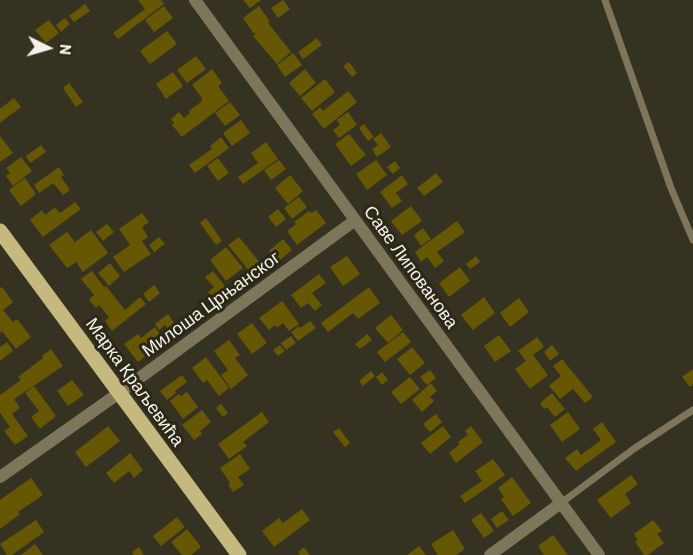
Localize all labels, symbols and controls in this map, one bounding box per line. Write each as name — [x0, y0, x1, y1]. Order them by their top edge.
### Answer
north arrow — [18, 18, 78, 78]
text: N — [57, 43, 76, 56]
street label: Саве Липованова — [359, 201, 463, 333]
street label: Милоша Црњанског — [138, 247, 284, 361]
street label: Марка Краљевића — [81, 314, 189, 450]

